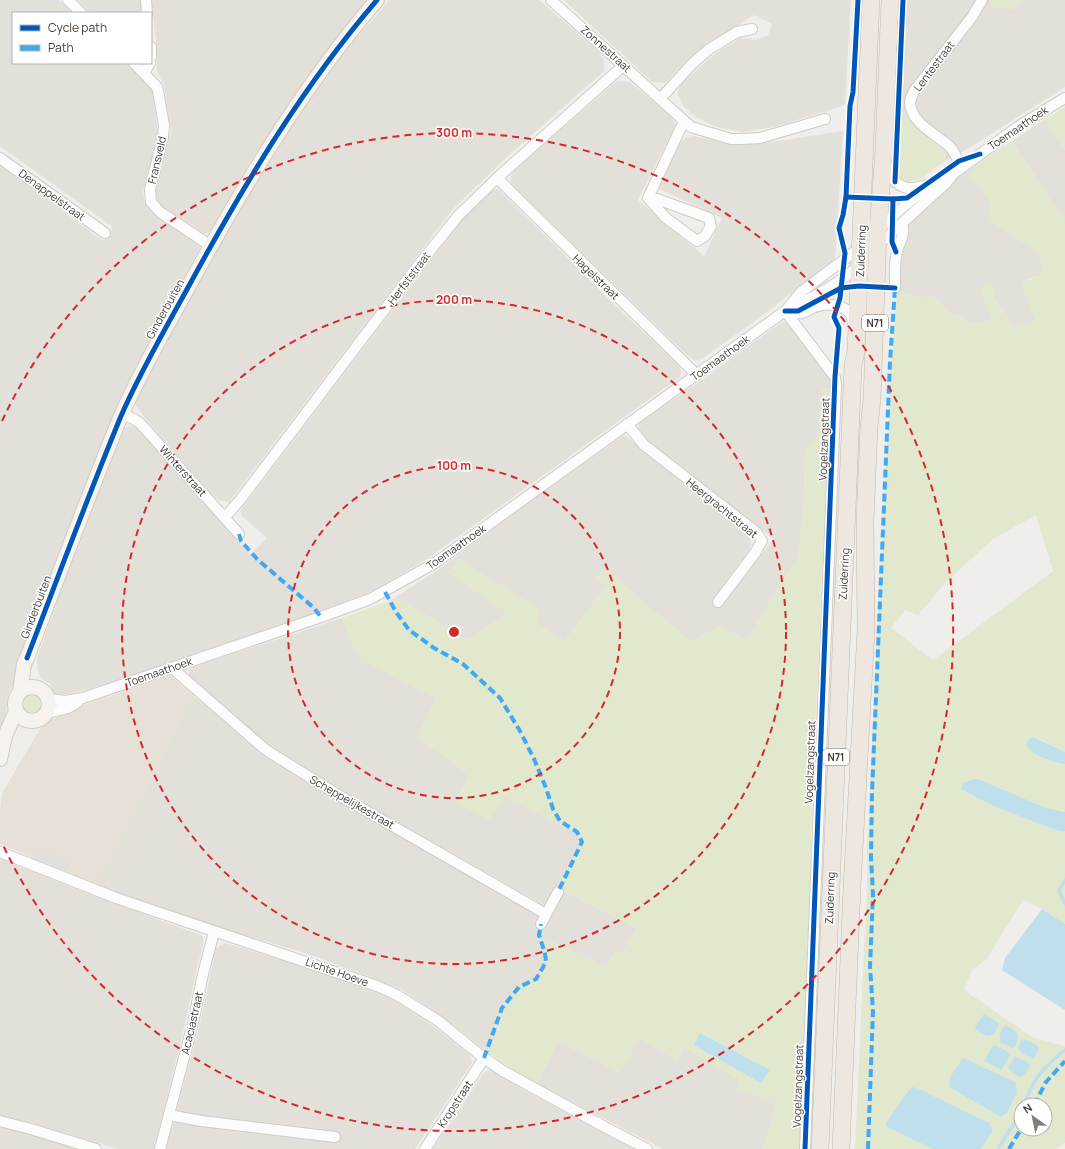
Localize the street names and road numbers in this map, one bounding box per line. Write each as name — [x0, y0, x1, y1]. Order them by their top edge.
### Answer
street label: Zonnestraat — [578, 22, 635, 75]
street label: Lentestraat — [910, 37, 958, 94]
street label: Toemaathoek — [985, 102, 1051, 153]
street label: Fransveld — [144, 135, 169, 185]
street label: Denappelstraat — [16, 165, 89, 224]
street label: Zuiderring — [852, 225, 869, 277]
street label: Herfststraat — [384, 248, 433, 307]
street label: Hagelstraat — [570, 251, 623, 303]
street label: Ginderbuiten — [142, 276, 187, 341]
road number: N71 — [862, 315, 888, 331]
street label: Toemaathoek — [687, 331, 753, 384]
street label: Vogelzangstraat — [815, 397, 832, 481]
street label: Winterstraat — [156, 442, 210, 499]
street label: Heergrachtstraat — [683, 474, 761, 541]
street label: Toemaathoek — [423, 520, 489, 573]
street label: Zuiderring — [835, 547, 852, 601]
street label: Ginderbuiten — [17, 573, 54, 640]
street label: Toemaathoek — [124, 653, 195, 690]
street label: Vogelzangstraat — [801, 720, 818, 804]
road number: N71 — [823, 749, 849, 765]
street label: Scheppelijkestraat — [307, 771, 397, 832]
street label: Zuiderring — [821, 872, 838, 924]
street label: Lichte Hoeve — [304, 954, 371, 989]
street label: Acaciastraat — [177, 990, 206, 1056]
street label: Vogelzangstraat — [789, 1044, 806, 1128]
street label: Kropstraat — [434, 1077, 476, 1130]

